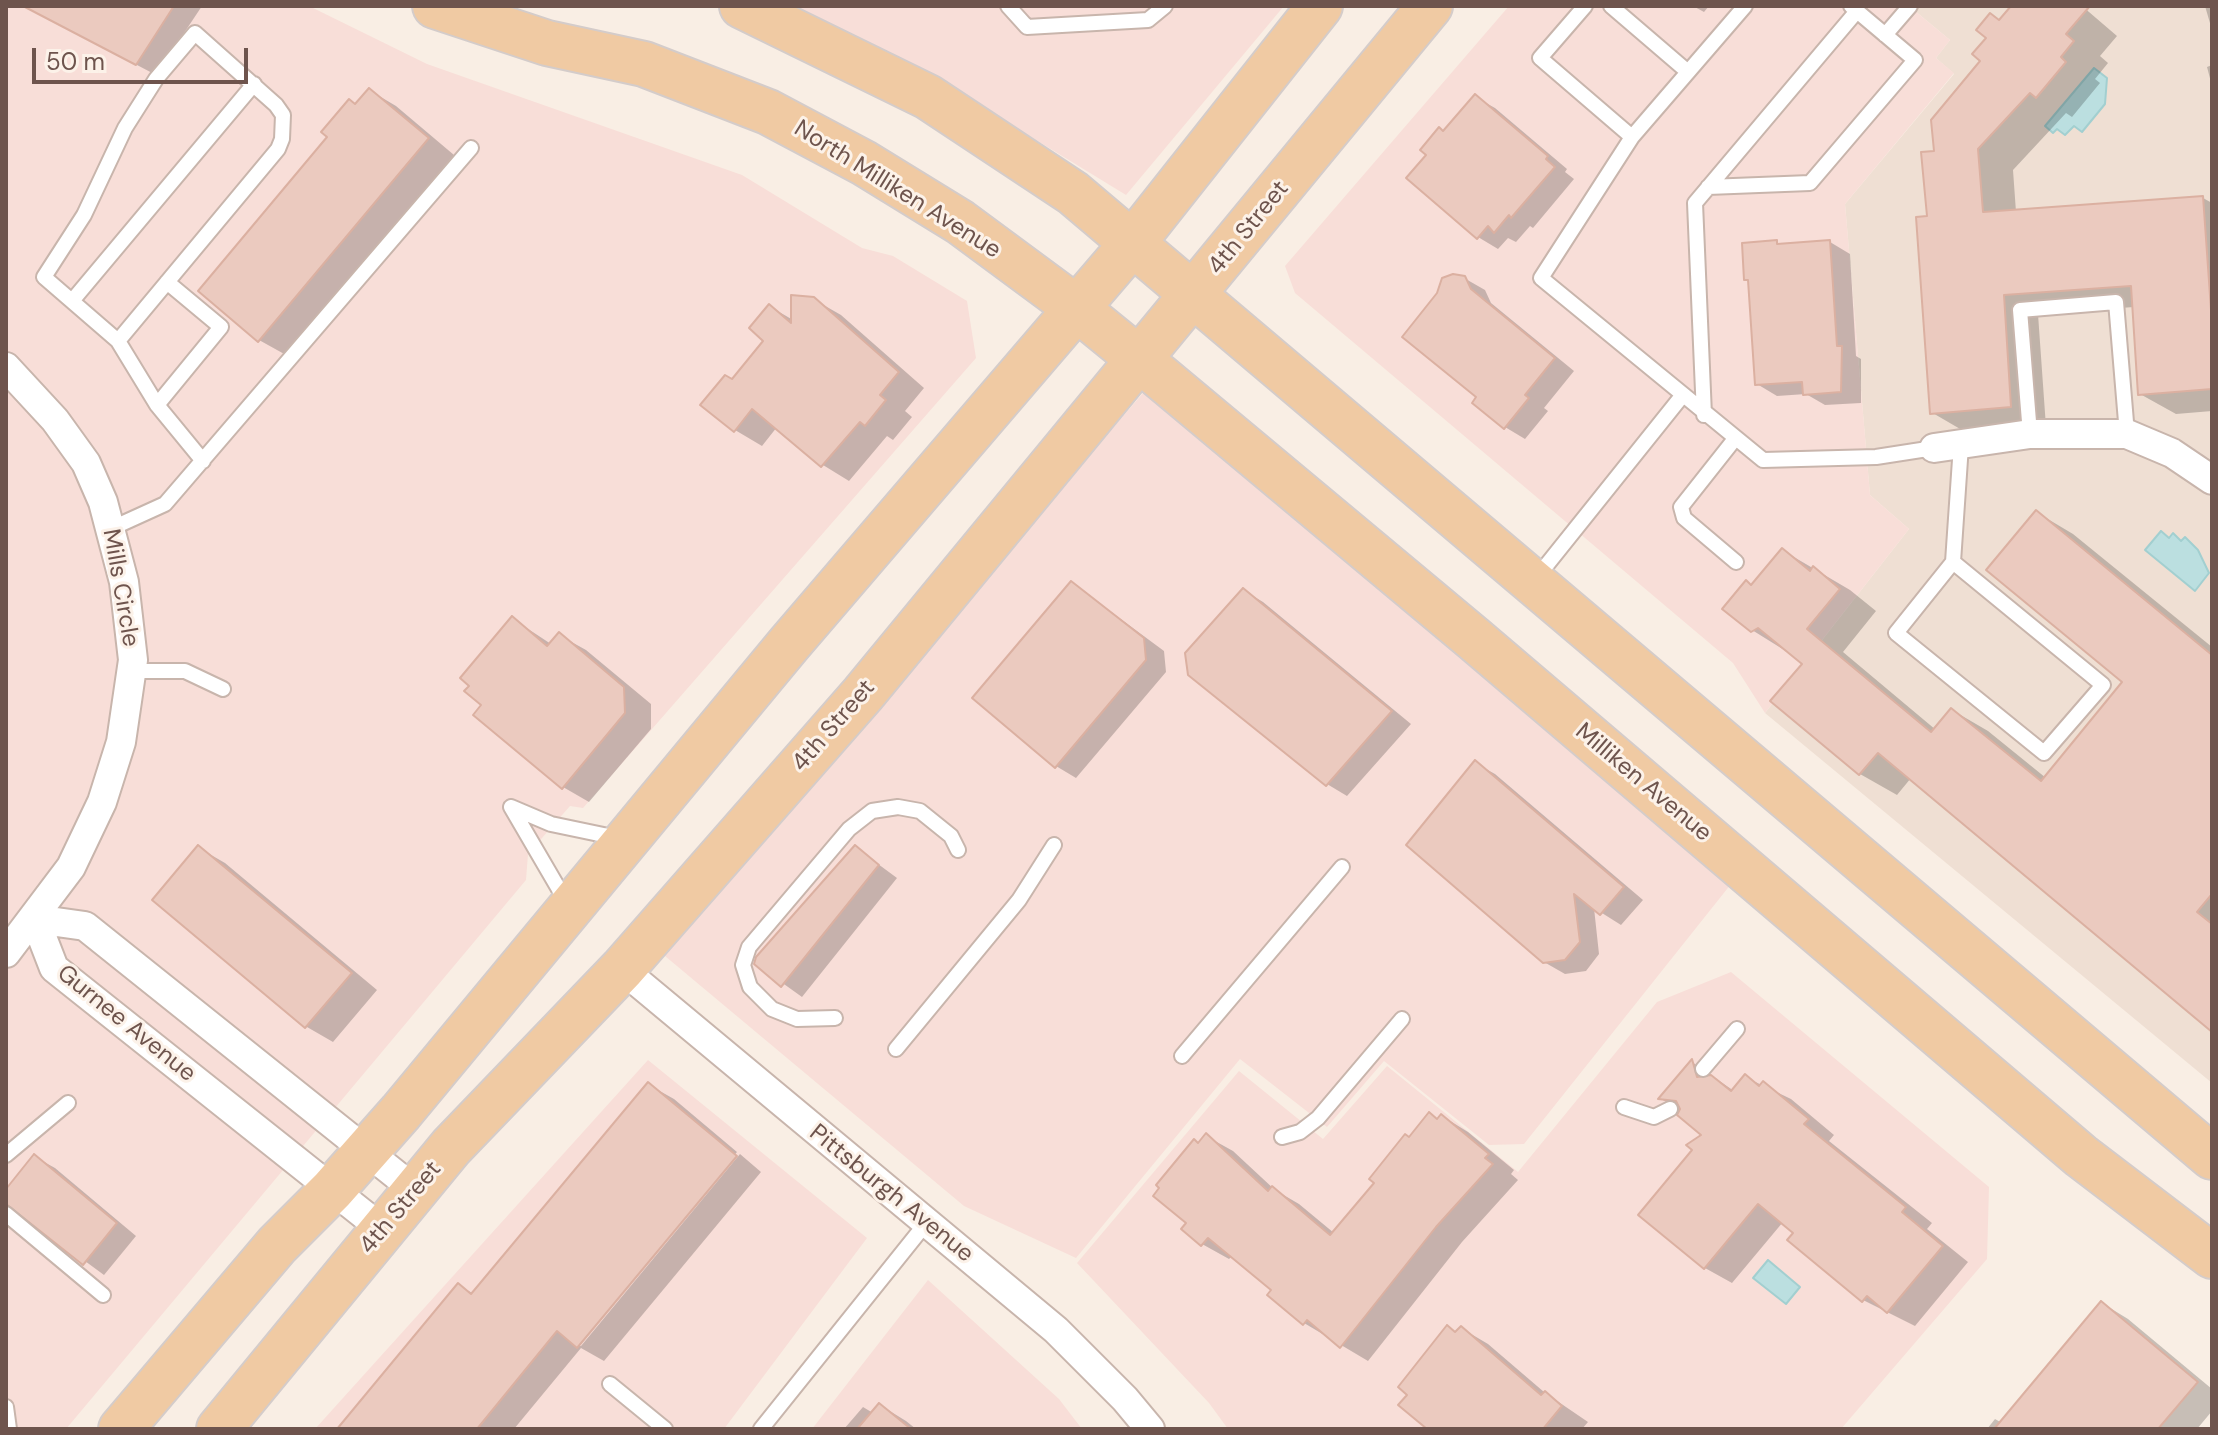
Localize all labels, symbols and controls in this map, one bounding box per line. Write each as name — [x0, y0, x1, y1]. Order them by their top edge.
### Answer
scale bar — [36, 32, 252, 82]
text: 50 m — [46, 46, 105, 77]
street label: North Milliken Avenue — [788, 115, 1006, 265]
street label: 4th Street — [1203, 175, 1295, 281]
street label: Mills Circle — [95, 527, 145, 649]
street label: 4th Street — [786, 674, 882, 778]
street label: Milliken Avenue — [1569, 718, 1717, 848]
street label: Gurnee Avenue — [51, 959, 201, 1089]
street label: Pittsburgh Avenue — [803, 1119, 979, 1269]
street label: 4th Street — [354, 1156, 448, 1260]

